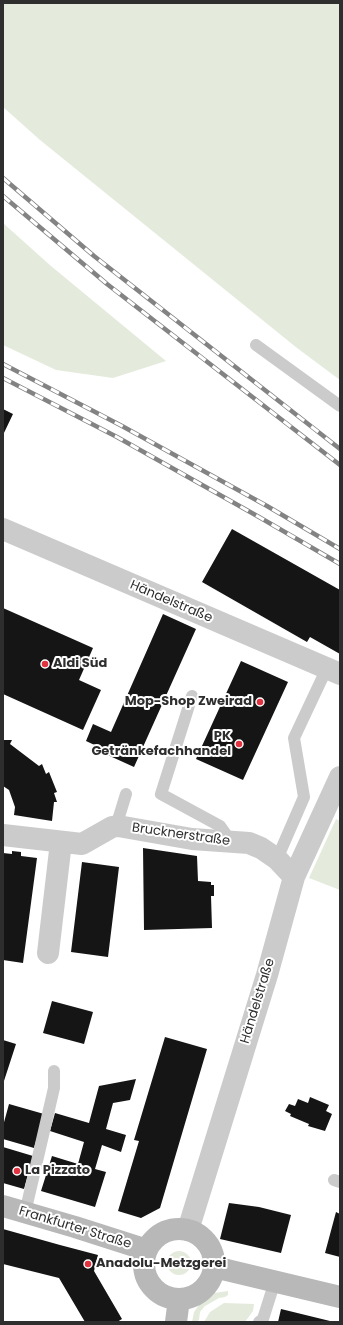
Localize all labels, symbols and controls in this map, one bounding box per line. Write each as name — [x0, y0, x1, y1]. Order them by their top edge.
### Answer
street label: Händelstraße — [127, 578, 215, 626]
place label: Aldi Süd — [53, 656, 107, 672]
marker: Aldi Süd — [40, 659, 50, 669]
place label: Mop-Shop Zweirad — [125, 694, 252, 710]
marker: Mop-Shop Zweirad — [255, 697, 265, 707]
place label: PK Getränkefachhandel — [91, 729, 231, 760]
marker: PK Getränkefachhandel — [234, 739, 244, 749]
street label: Brucknerstraße — [131, 820, 231, 850]
street label: Händelstraße — [238, 957, 278, 1045]
place label: La Pizzato — [25, 1163, 90, 1179]
marker: La Pizzato — [12, 1166, 22, 1176]
street label: Frankfurter Straße — [17, 1203, 133, 1253]
place label: Anadolu-Metzgerei — [96, 1256, 226, 1272]
marker: Anadolu-Metzgerei — [83, 1259, 93, 1269]

